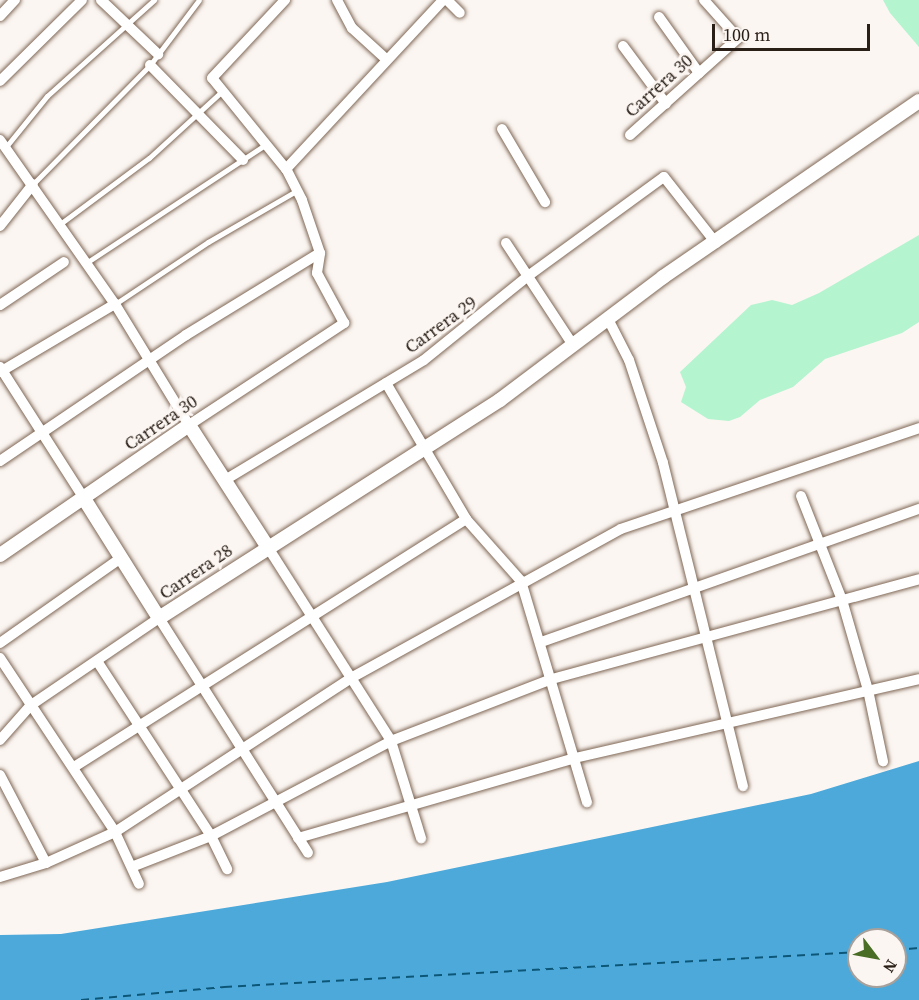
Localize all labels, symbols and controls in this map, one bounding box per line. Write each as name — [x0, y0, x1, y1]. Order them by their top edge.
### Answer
scale bar — [715, 12, 872, 50]
text: 100 m — [723, 22, 770, 47]
street label: Carrera 30 — [621, 50, 697, 122]
street label: Carrera 29 — [401, 292, 481, 358]
street label: Carrera 30 — [120, 391, 202, 455]
street label: Carrera 28 — [155, 540, 237, 604]
north arrow — [847, 928, 907, 988]
text: N — [878, 956, 903, 977]

